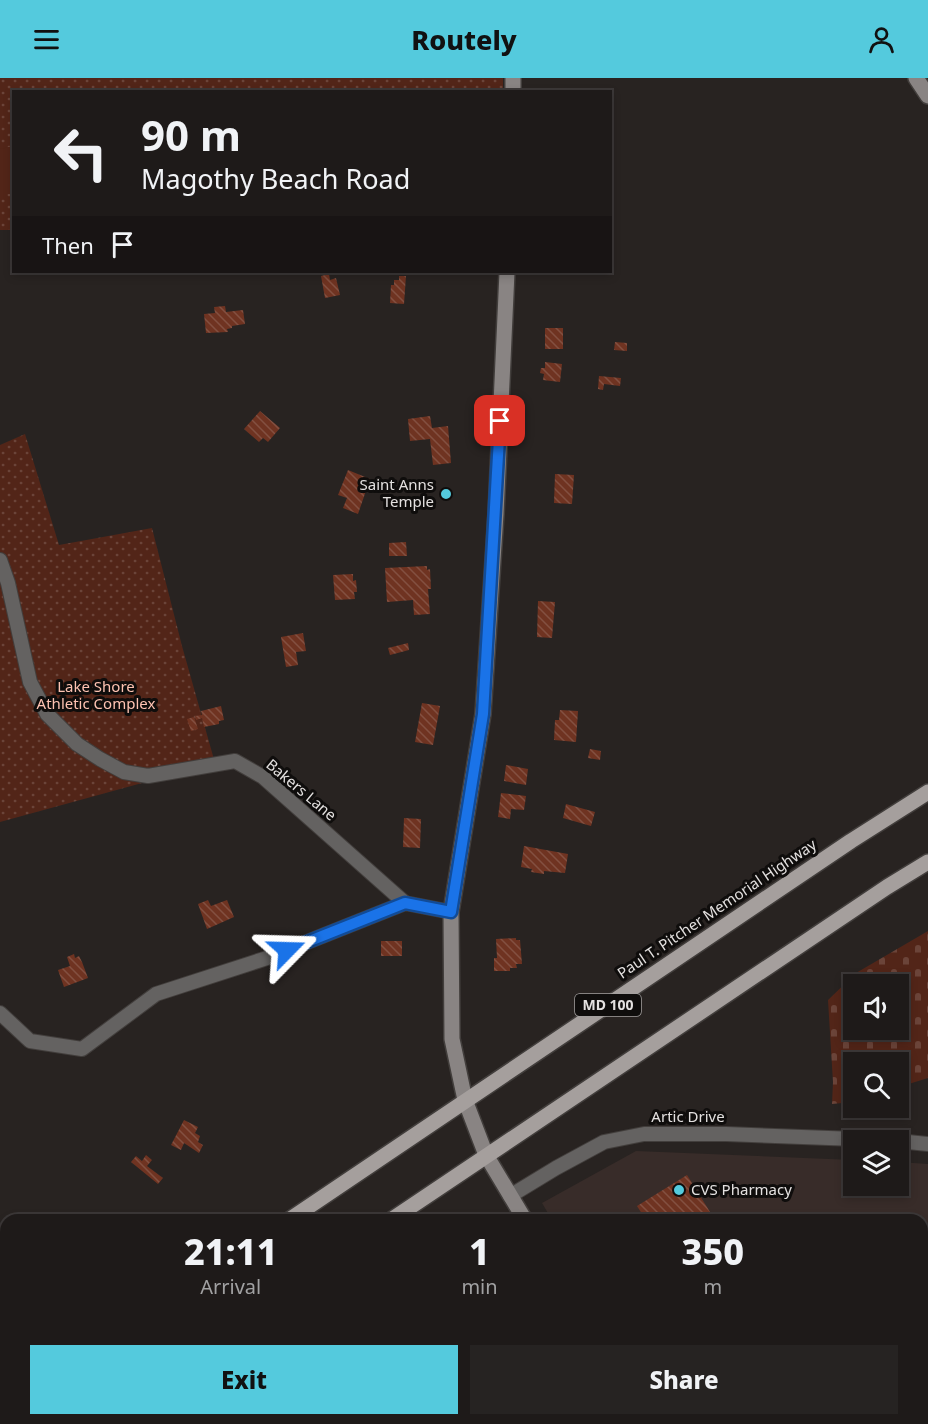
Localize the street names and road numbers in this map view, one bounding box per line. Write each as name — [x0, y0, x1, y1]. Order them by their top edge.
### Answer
street label: Bakers Lane — [262, 754, 341, 825]
street label: Paul T. Pitcher Memorial Highway — [613, 834, 820, 982]
road number: MD 100 — [575, 994, 641, 1016]
street label: Artic Drive — [651, 1106, 725, 1126]

